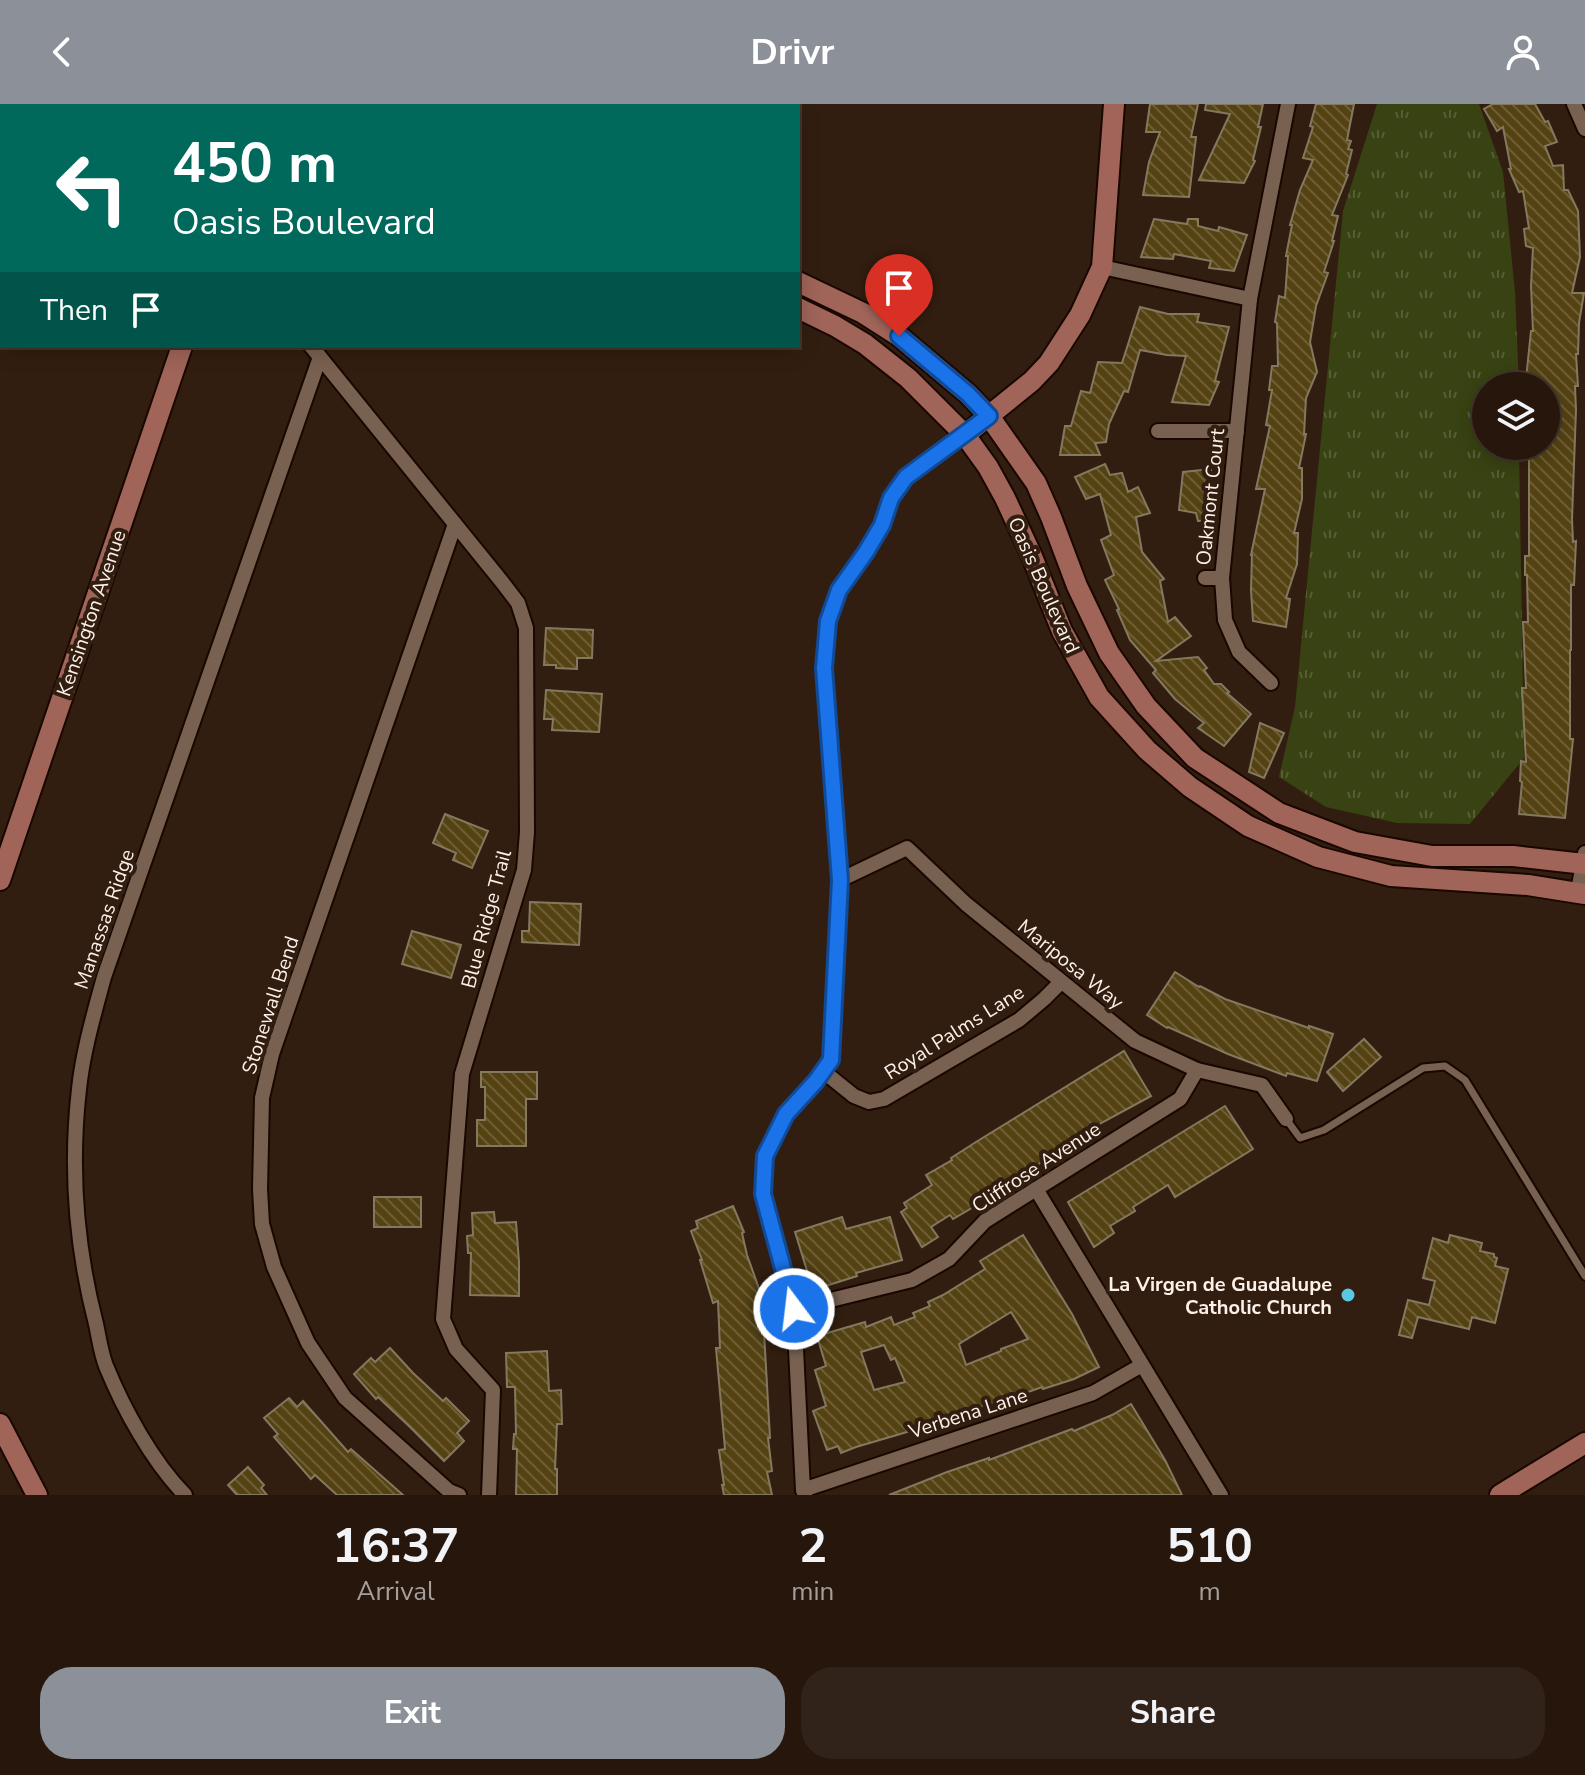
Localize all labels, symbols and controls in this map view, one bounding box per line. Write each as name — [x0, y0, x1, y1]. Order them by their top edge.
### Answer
text: Drivr — [751, 28, 834, 77]
icon: back — [40, 30, 84, 74]
icon: person — [1501, 30, 1545, 74]
text: 450 m — [172, 125, 337, 202]
icon: left — [40, 136, 144, 240]
text: Oasis Boulevard — [172, 198, 436, 247]
pin — [865, 254, 933, 336]
icon: arrive — [877, 266, 921, 310]
icon: arrive — [124, 288, 168, 332]
text: Then — [40, 290, 108, 331]
map controls — [1472, 372, 1560, 460]
button: layers — [1472, 372, 1560, 460]
street label: Oakmont Court — [1190, 426, 1231, 567]
street label: Oasis Boulevard — [1001, 513, 1086, 658]
street label: Kensington Avenue — [50, 526, 133, 700]
street label: Manassas Ridge — [68, 846, 141, 993]
street label: Blue Ridge Trail — [455, 847, 518, 991]
street label: Mariposa Way — [1012, 913, 1130, 1016]
street label: Stonewall Bend — [235, 933, 305, 1078]
street label: Royal Palms Lane — [879, 979, 1029, 1086]
street label: Cliffrose Avenue — [967, 1116, 1106, 1219]
position arrow — [752, 1267, 836, 1351]
place label: La Virgen de Guadalupe Catholic Church — [1108, 1271, 1332, 1321]
marker: La Virgen de Guadalupe Catholic Church — [1339, 1286, 1357, 1304]
street label: Verbena Lane — [904, 1382, 1031, 1446]
text: 16:37 — [332, 1513, 459, 1579]
text: 2 — [798, 1513, 827, 1579]
text: 510 — [1166, 1513, 1253, 1579]
text: Arrival — [357, 1574, 435, 1609]
text: min — [791, 1574, 834, 1609]
text: m — [1199, 1574, 1221, 1609]
button: Exit — [40, 1667, 785, 1759]
button: Share — [801, 1667, 1545, 1759]

